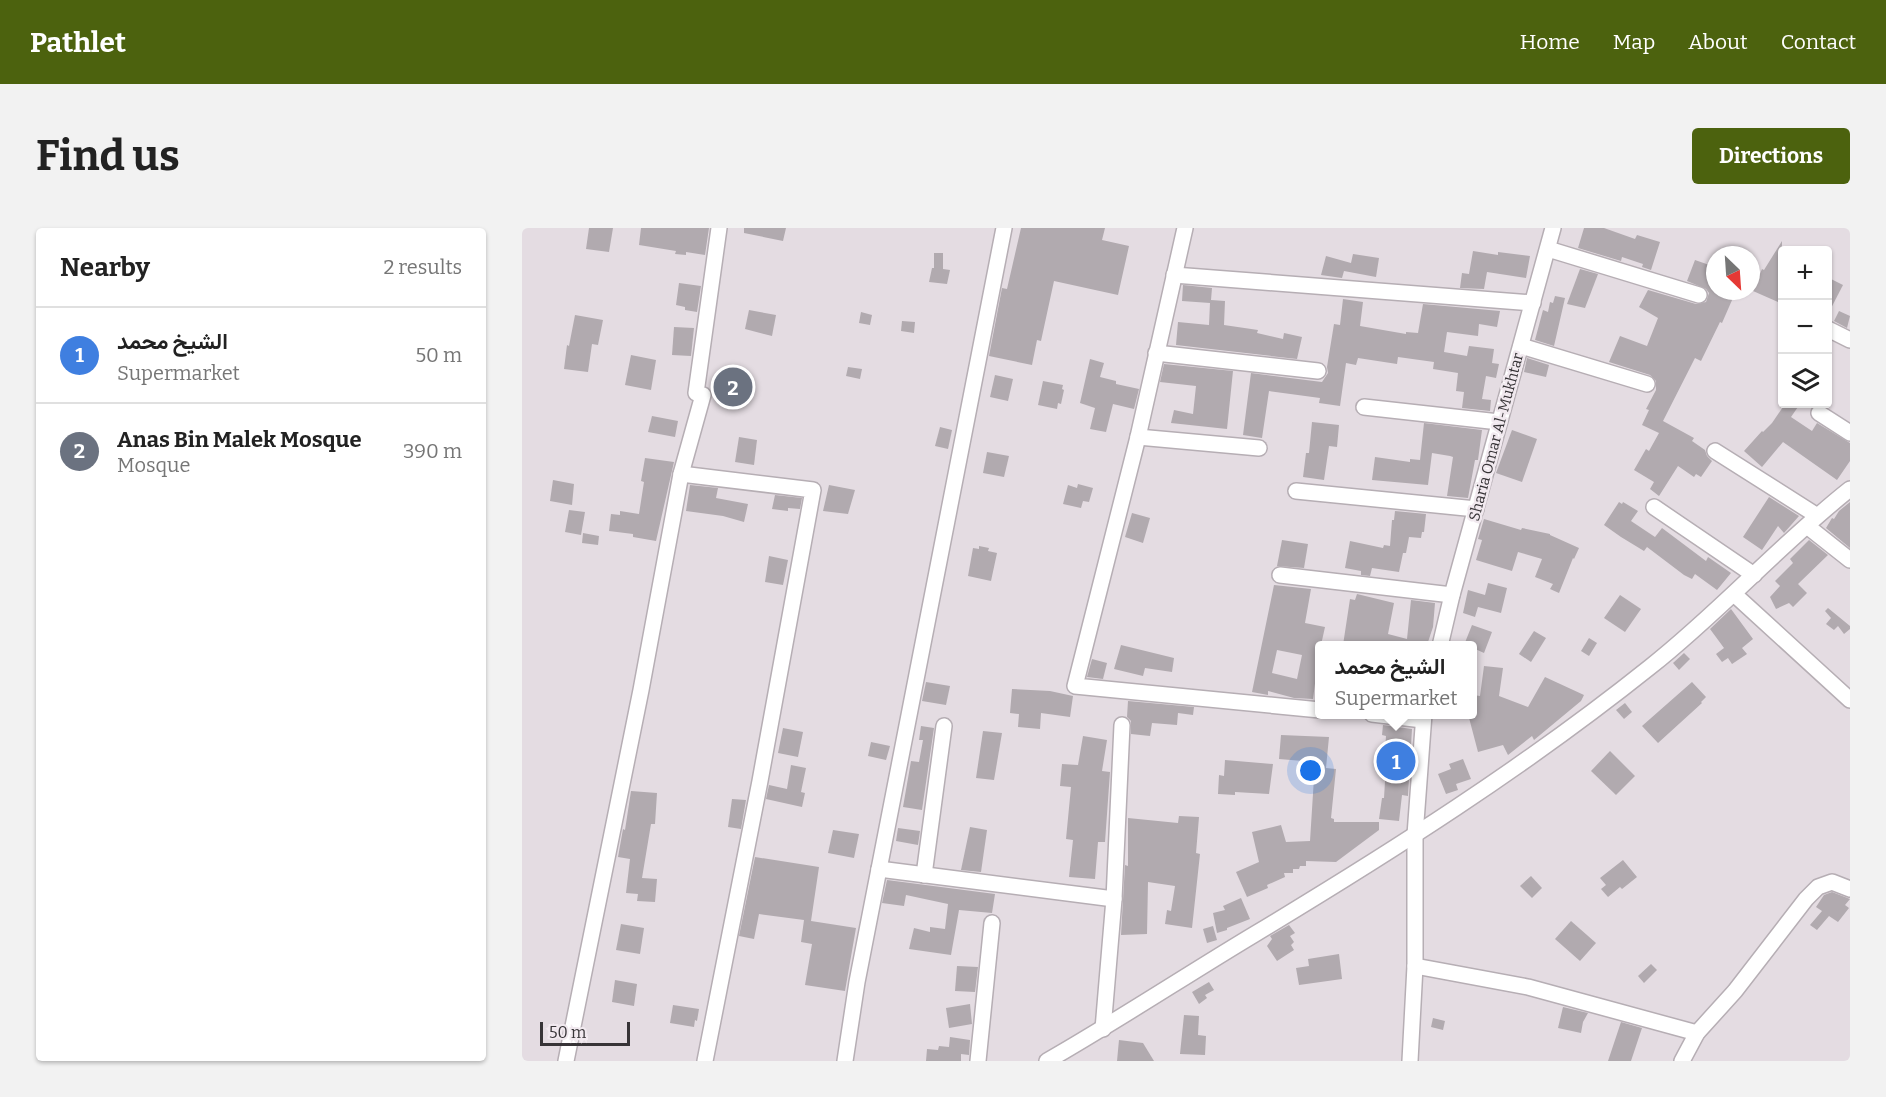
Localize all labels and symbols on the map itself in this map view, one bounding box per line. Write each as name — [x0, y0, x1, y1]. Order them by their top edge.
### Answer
north arrow — [1706, 246, 1760, 300]
street label: Sharia Omar Al-Mukhtar — [1465, 351, 1527, 523]
pin: 2 — [714, 364, 752, 410]
pin: 1 — [1376, 738, 1416, 784]
your location — [1296, 756, 1325, 785]
scale bar — [540, 1019, 630, 1046]

